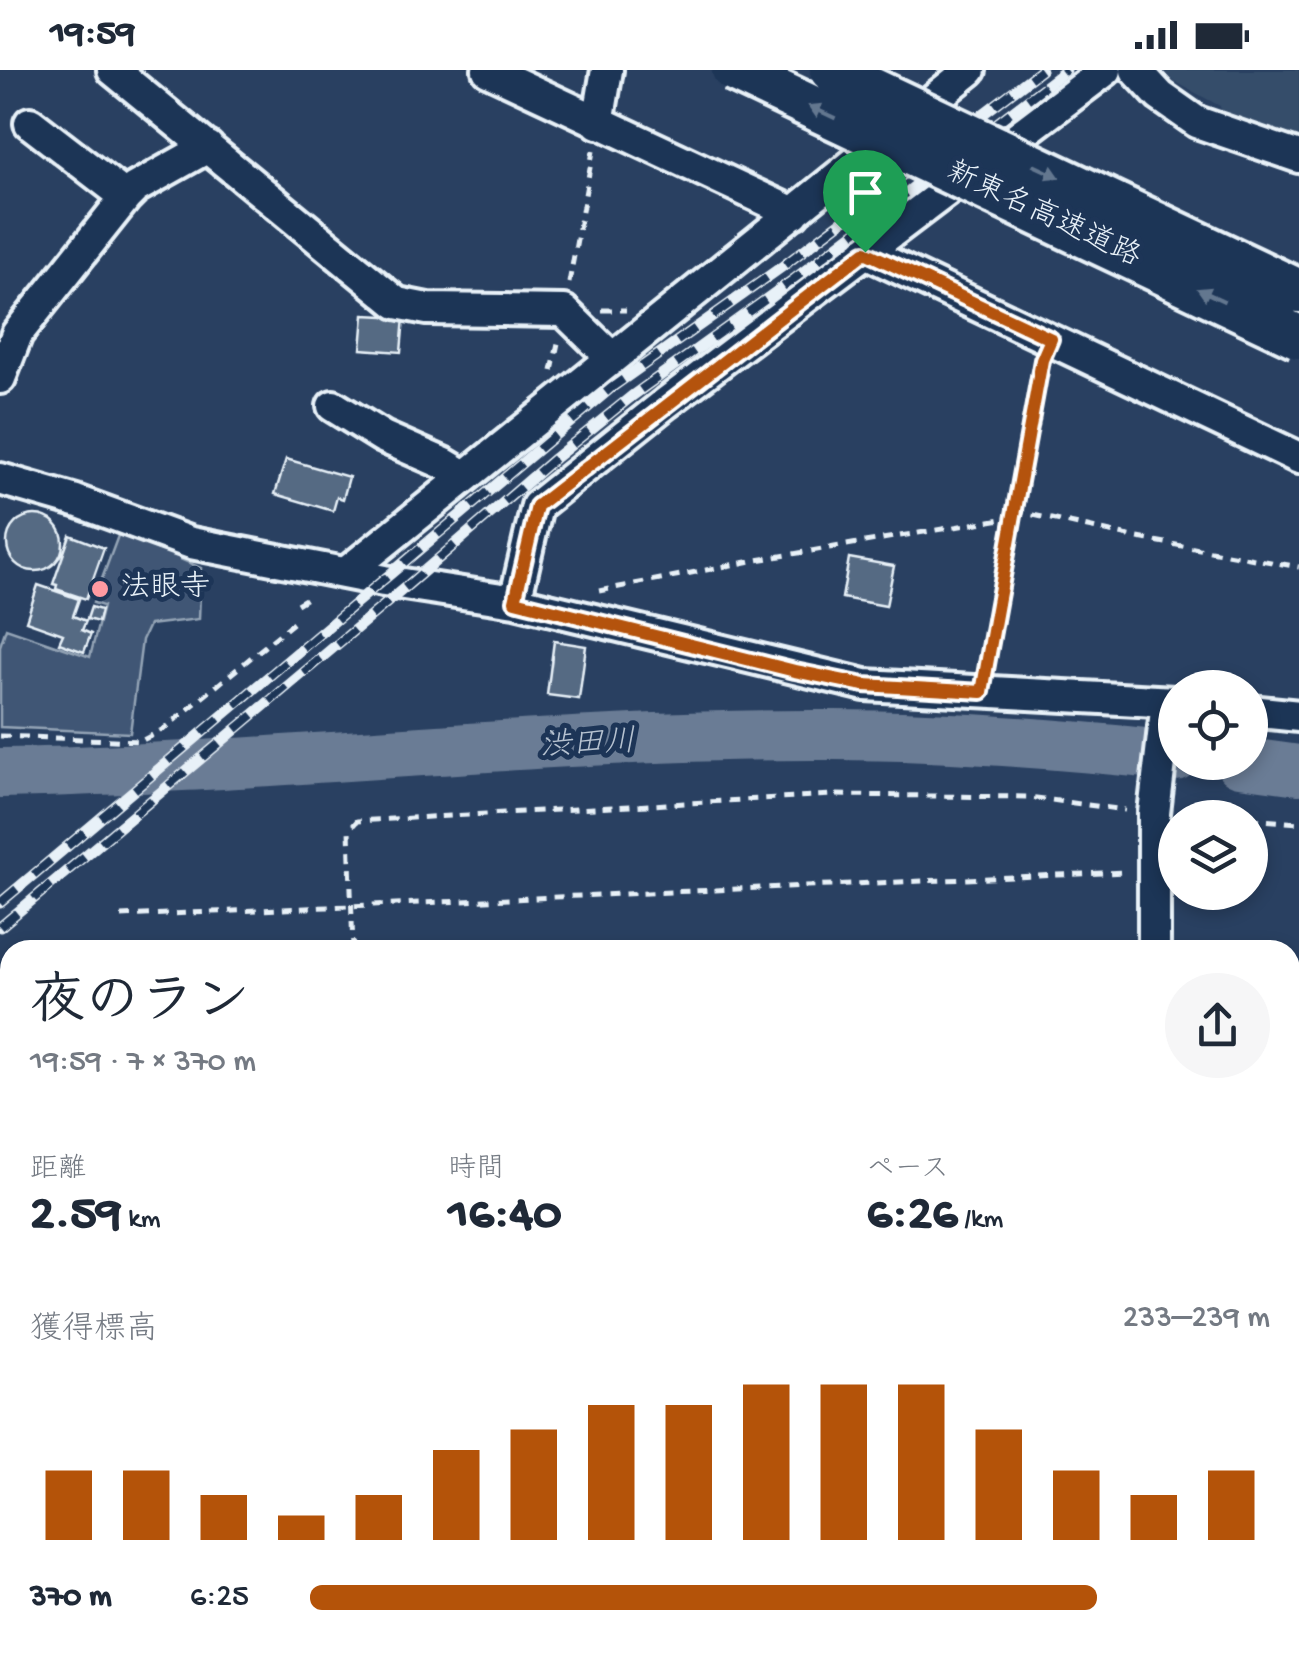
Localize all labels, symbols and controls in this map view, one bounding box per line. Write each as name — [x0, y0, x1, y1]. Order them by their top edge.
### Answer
text: 19:59 — [50, 13, 135, 57]
one-way arrow — [807, 103, 836, 120]
pin — [823, 150, 908, 253]
street label: 新東名高速道路 — [940, 154, 1146, 276]
one-way arrow — [1032, 163, 1061, 180]
icon: arrive — [838, 165, 893, 220]
one-way arrow — [1196, 287, 1225, 304]
place label: 法眼寺 — [120, 570, 210, 607]
marker: 法眼寺 — [89, 578, 111, 600]
map controls — [1158, 670, 1268, 910]
button: locate — [1158, 670, 1268, 780]
water label: 渋田川 — [539, 724, 637, 767]
button: layers — [1158, 800, 1268, 910]
button: share — [1165, 973, 1270, 1078]
text: 夜のラン — [30, 974, 250, 1038]
text: 19:59 · 7 × 370 m — [30, 1044, 256, 1082]
text: 距離 — [30, 1154, 86, 1187]
text: 時間 — [448, 1154, 504, 1187]
text: ペース — [867, 1154, 949, 1187]
text: 2.59 — [30, 1187, 122, 1246]
text: 16:40 — [448, 1187, 562, 1246]
text: 6:26 — [867, 1187, 958, 1246]
text: km — [122, 1204, 161, 1237]
text: /km — [958, 1204, 1003, 1237]
text: 233–239 m — [1123, 1300, 1270, 1338]
text: 獲得標高 — [30, 1312, 158, 1350]
text: 370 m — [30, 1579, 112, 1617]
text: 6:25 — [190, 1579, 249, 1617]

